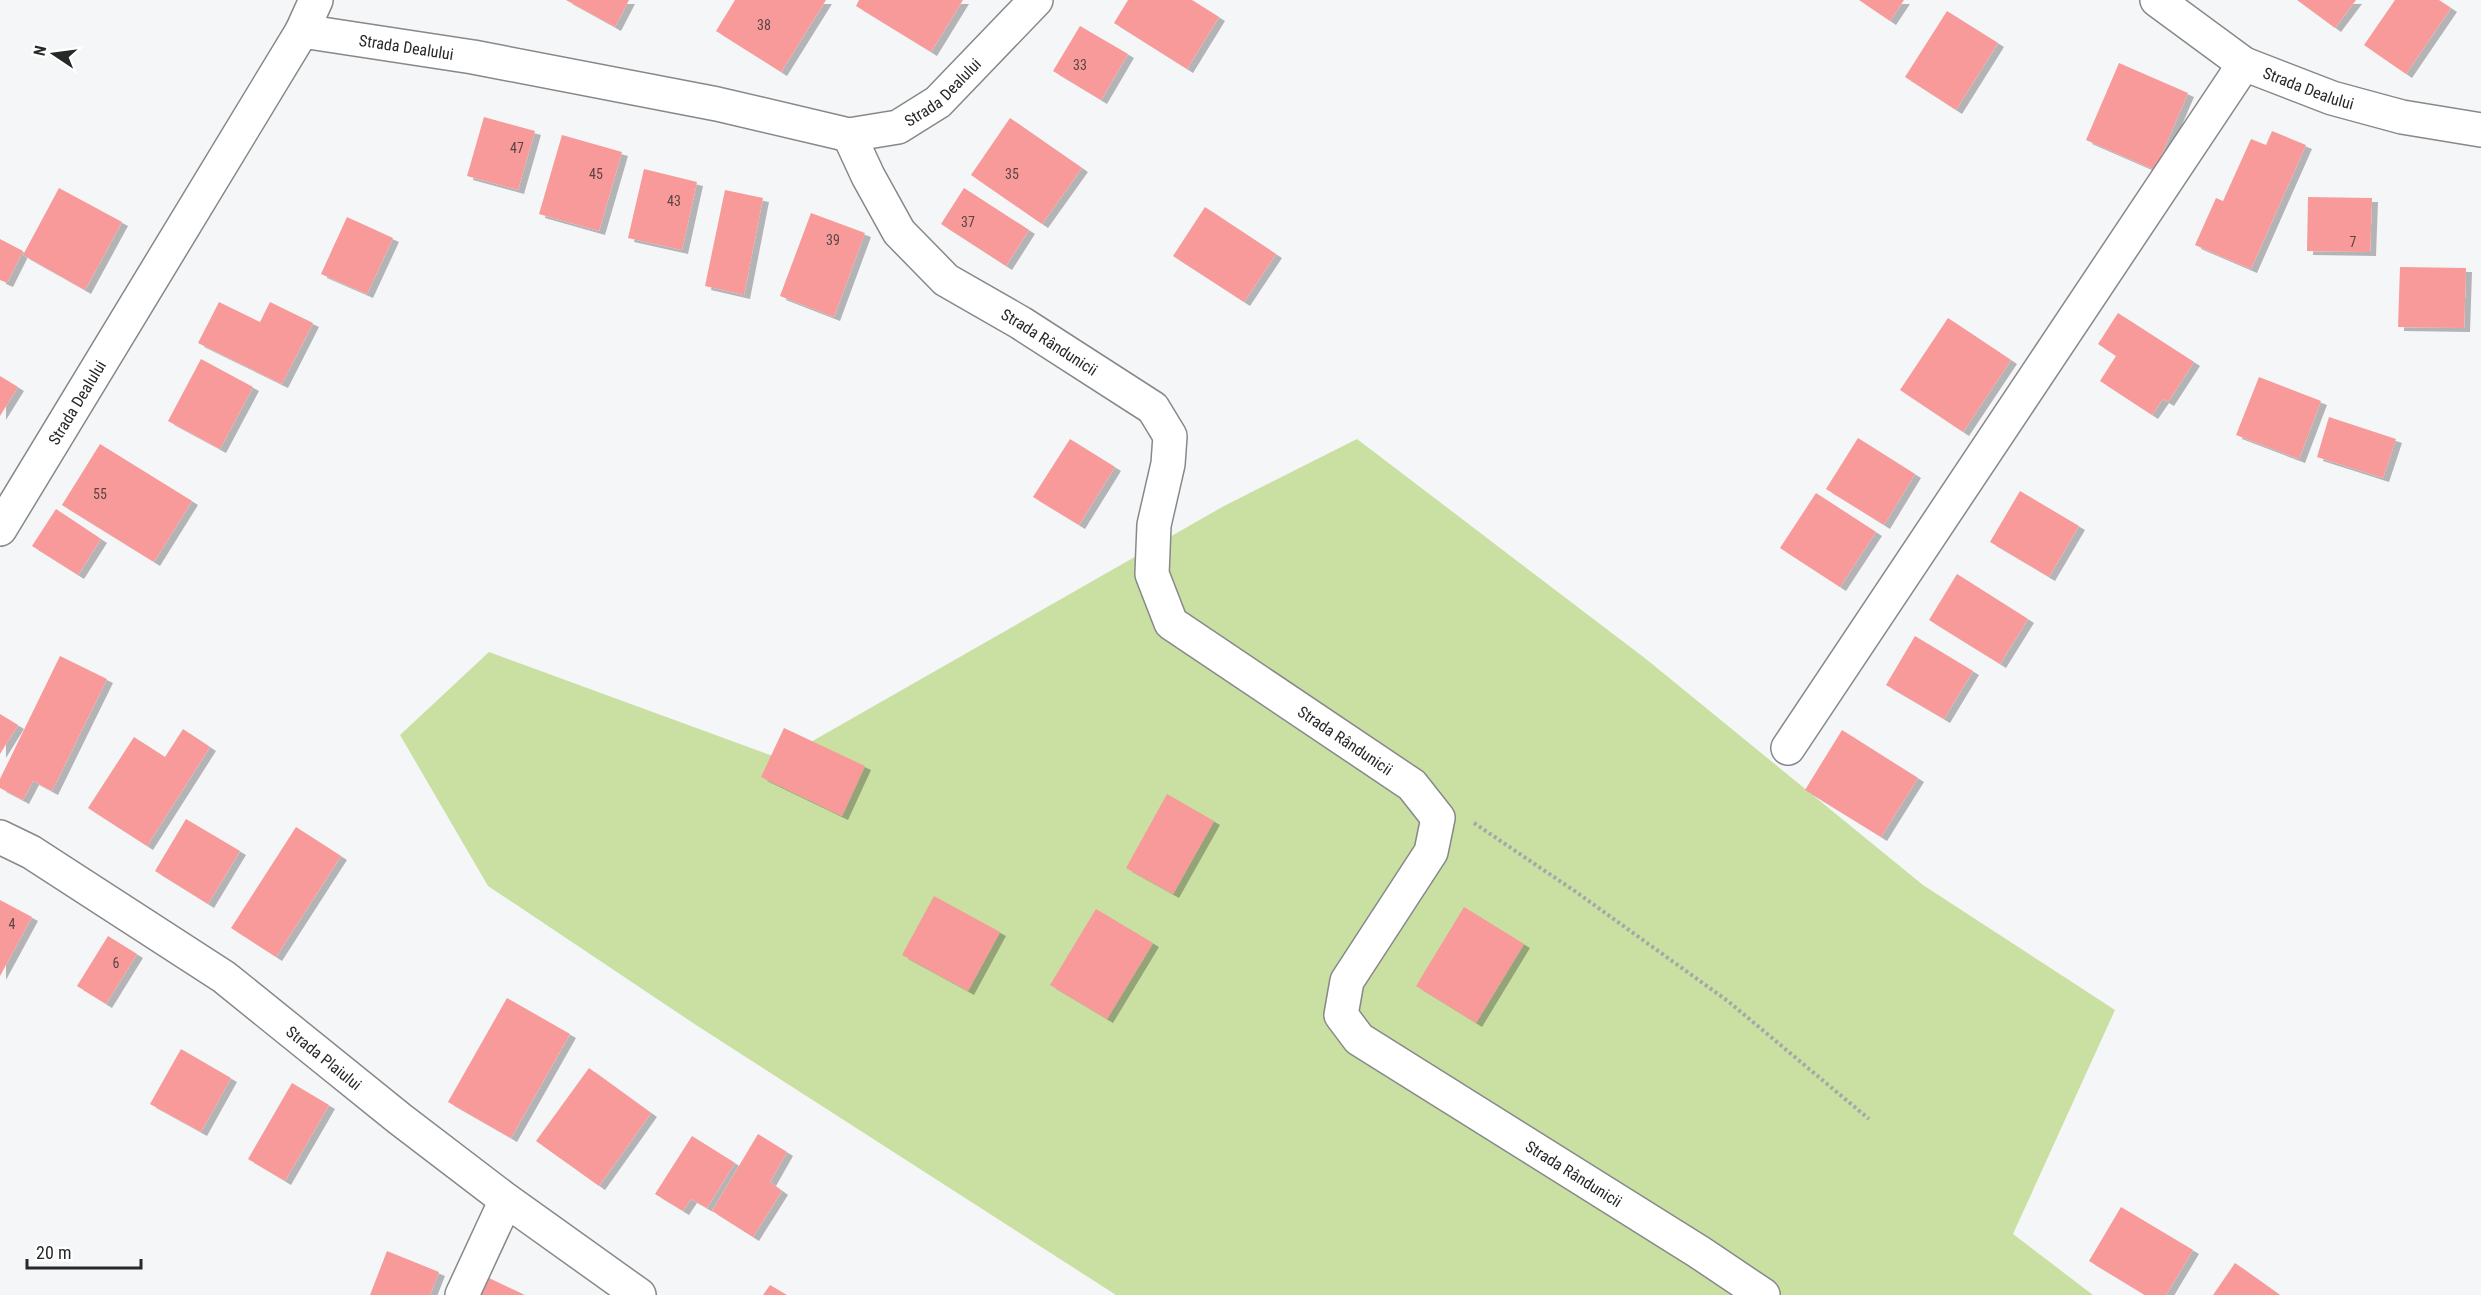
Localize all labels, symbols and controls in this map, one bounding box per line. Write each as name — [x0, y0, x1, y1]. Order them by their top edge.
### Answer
house number: 38 — [757, 17, 771, 33]
north arrow — [24, 24, 84, 84]
street label: Strada Dealului — [358, 30, 455, 63]
text: N — [30, 44, 50, 58]
street label: Strada Dealului — [901, 54, 985, 130]
house number: 33 — [1073, 57, 1087, 73]
street label: Strada Dealului — [2260, 63, 2356, 113]
house number: 47 — [510, 140, 524, 156]
house number: 45 — [589, 166, 603, 182]
house number: 35 — [1005, 166, 1019, 182]
house number: 43 — [667, 193, 681, 209]
house number: 37 — [961, 214, 975, 230]
house number: 39 — [826, 232, 840, 248]
house number: 7 — [2350, 234, 2357, 250]
street label: Strada Rândunicii — [998, 304, 1101, 379]
street label: Strada Dealului — [44, 357, 110, 448]
house number: 55 — [93, 486, 107, 502]
street label: Strada Rândunicii — [1294, 702, 1396, 779]
house number: 4 — [9, 916, 16, 932]
house number: 6 — [113, 955, 120, 971]
street label: Strada Plaiului — [283, 1022, 366, 1094]
street label: Strada Rândunicii — [1522, 1136, 1626, 1211]
scale bar — [27, 1232, 141, 1270]
text: 20 m — [36, 1242, 71, 1263]

